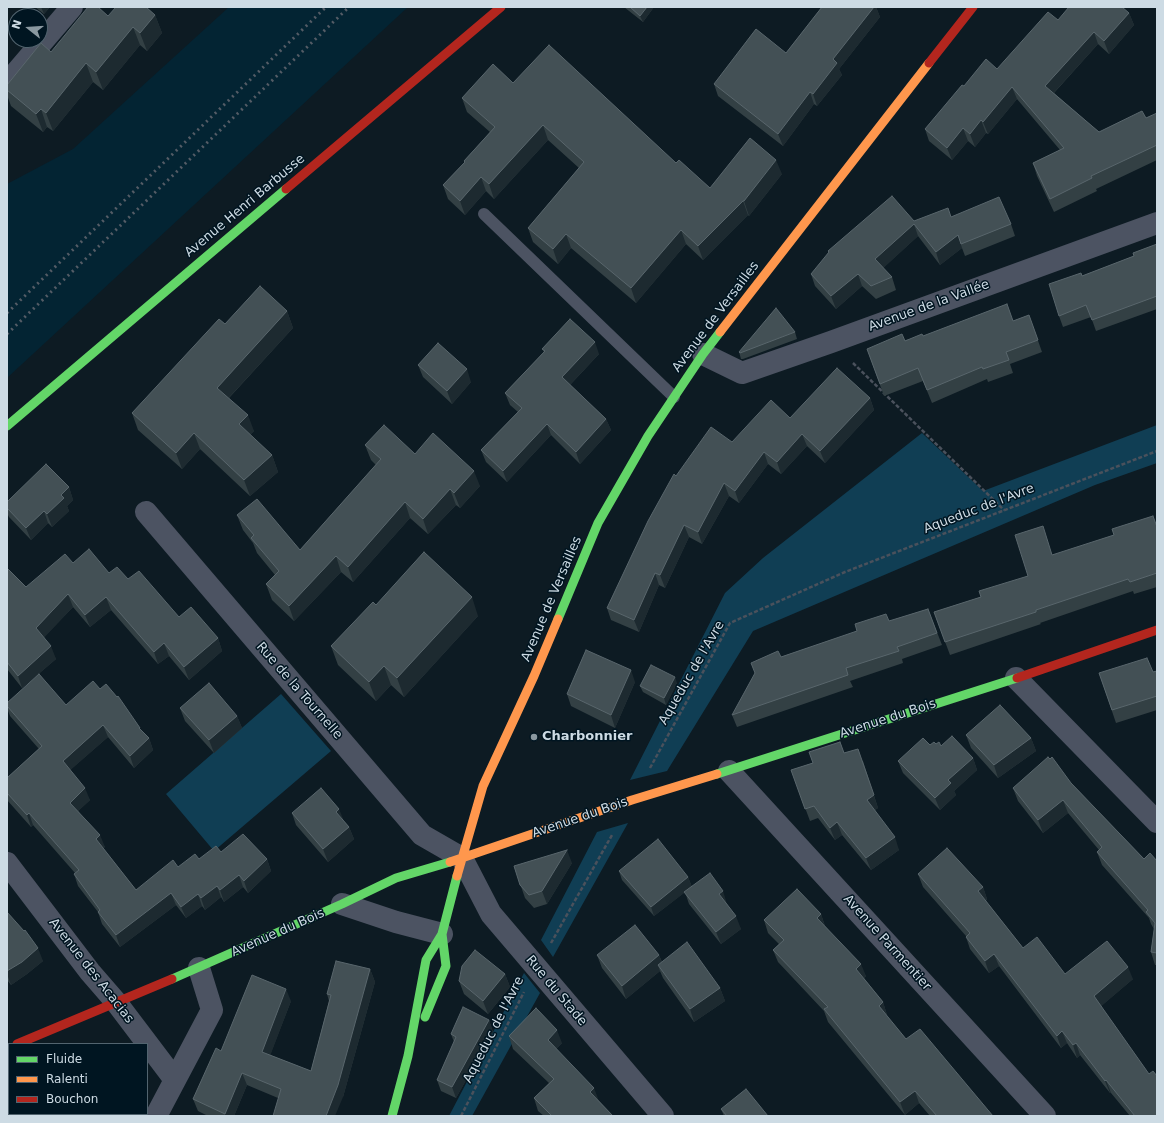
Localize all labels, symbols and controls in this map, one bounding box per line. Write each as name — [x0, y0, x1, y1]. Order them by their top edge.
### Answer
north arrow — [8, 8, 48, 48]
text: N — [9, 18, 25, 31]
street label: Avenue Henri Barbusse — [182, 151, 308, 261]
street label: Avenue de Versailles — [669, 259, 763, 375]
street label: Avenue de la Vallée — [866, 277, 992, 335]
street label: Aqueduc de l'Avre — [921, 481, 1037, 537]
street label: Avenue de Versailles — [519, 534, 585, 664]
street label: Aqueduc de l'Avre — [656, 618, 728, 728]
street label: Rue de la Tournelle — [253, 639, 345, 743]
street label: Avenue du Bois — [838, 696, 938, 742]
place label: Charbonnier — [542, 729, 632, 745]
marker: Charbonnier — [529, 732, 539, 742]
street label: Avenue du Bois — [530, 794, 630, 842]
street label: Avenue Parmentier — [840, 892, 934, 994]
street label: Avenue du Bois — [229, 905, 327, 961]
street label: Avenue des Acacias — [45, 915, 137, 1027]
street label: Rue du Stade — [522, 953, 590, 1029]
street label: Aqueduc de l'Avre — [460, 974, 528, 1086]
legend — [8, 1043, 148, 1115]
text: Fluide — [46, 1052, 82, 1066]
text: Ralenti — [46, 1072, 88, 1086]
text: Bouchon — [46, 1092, 98, 1106]

